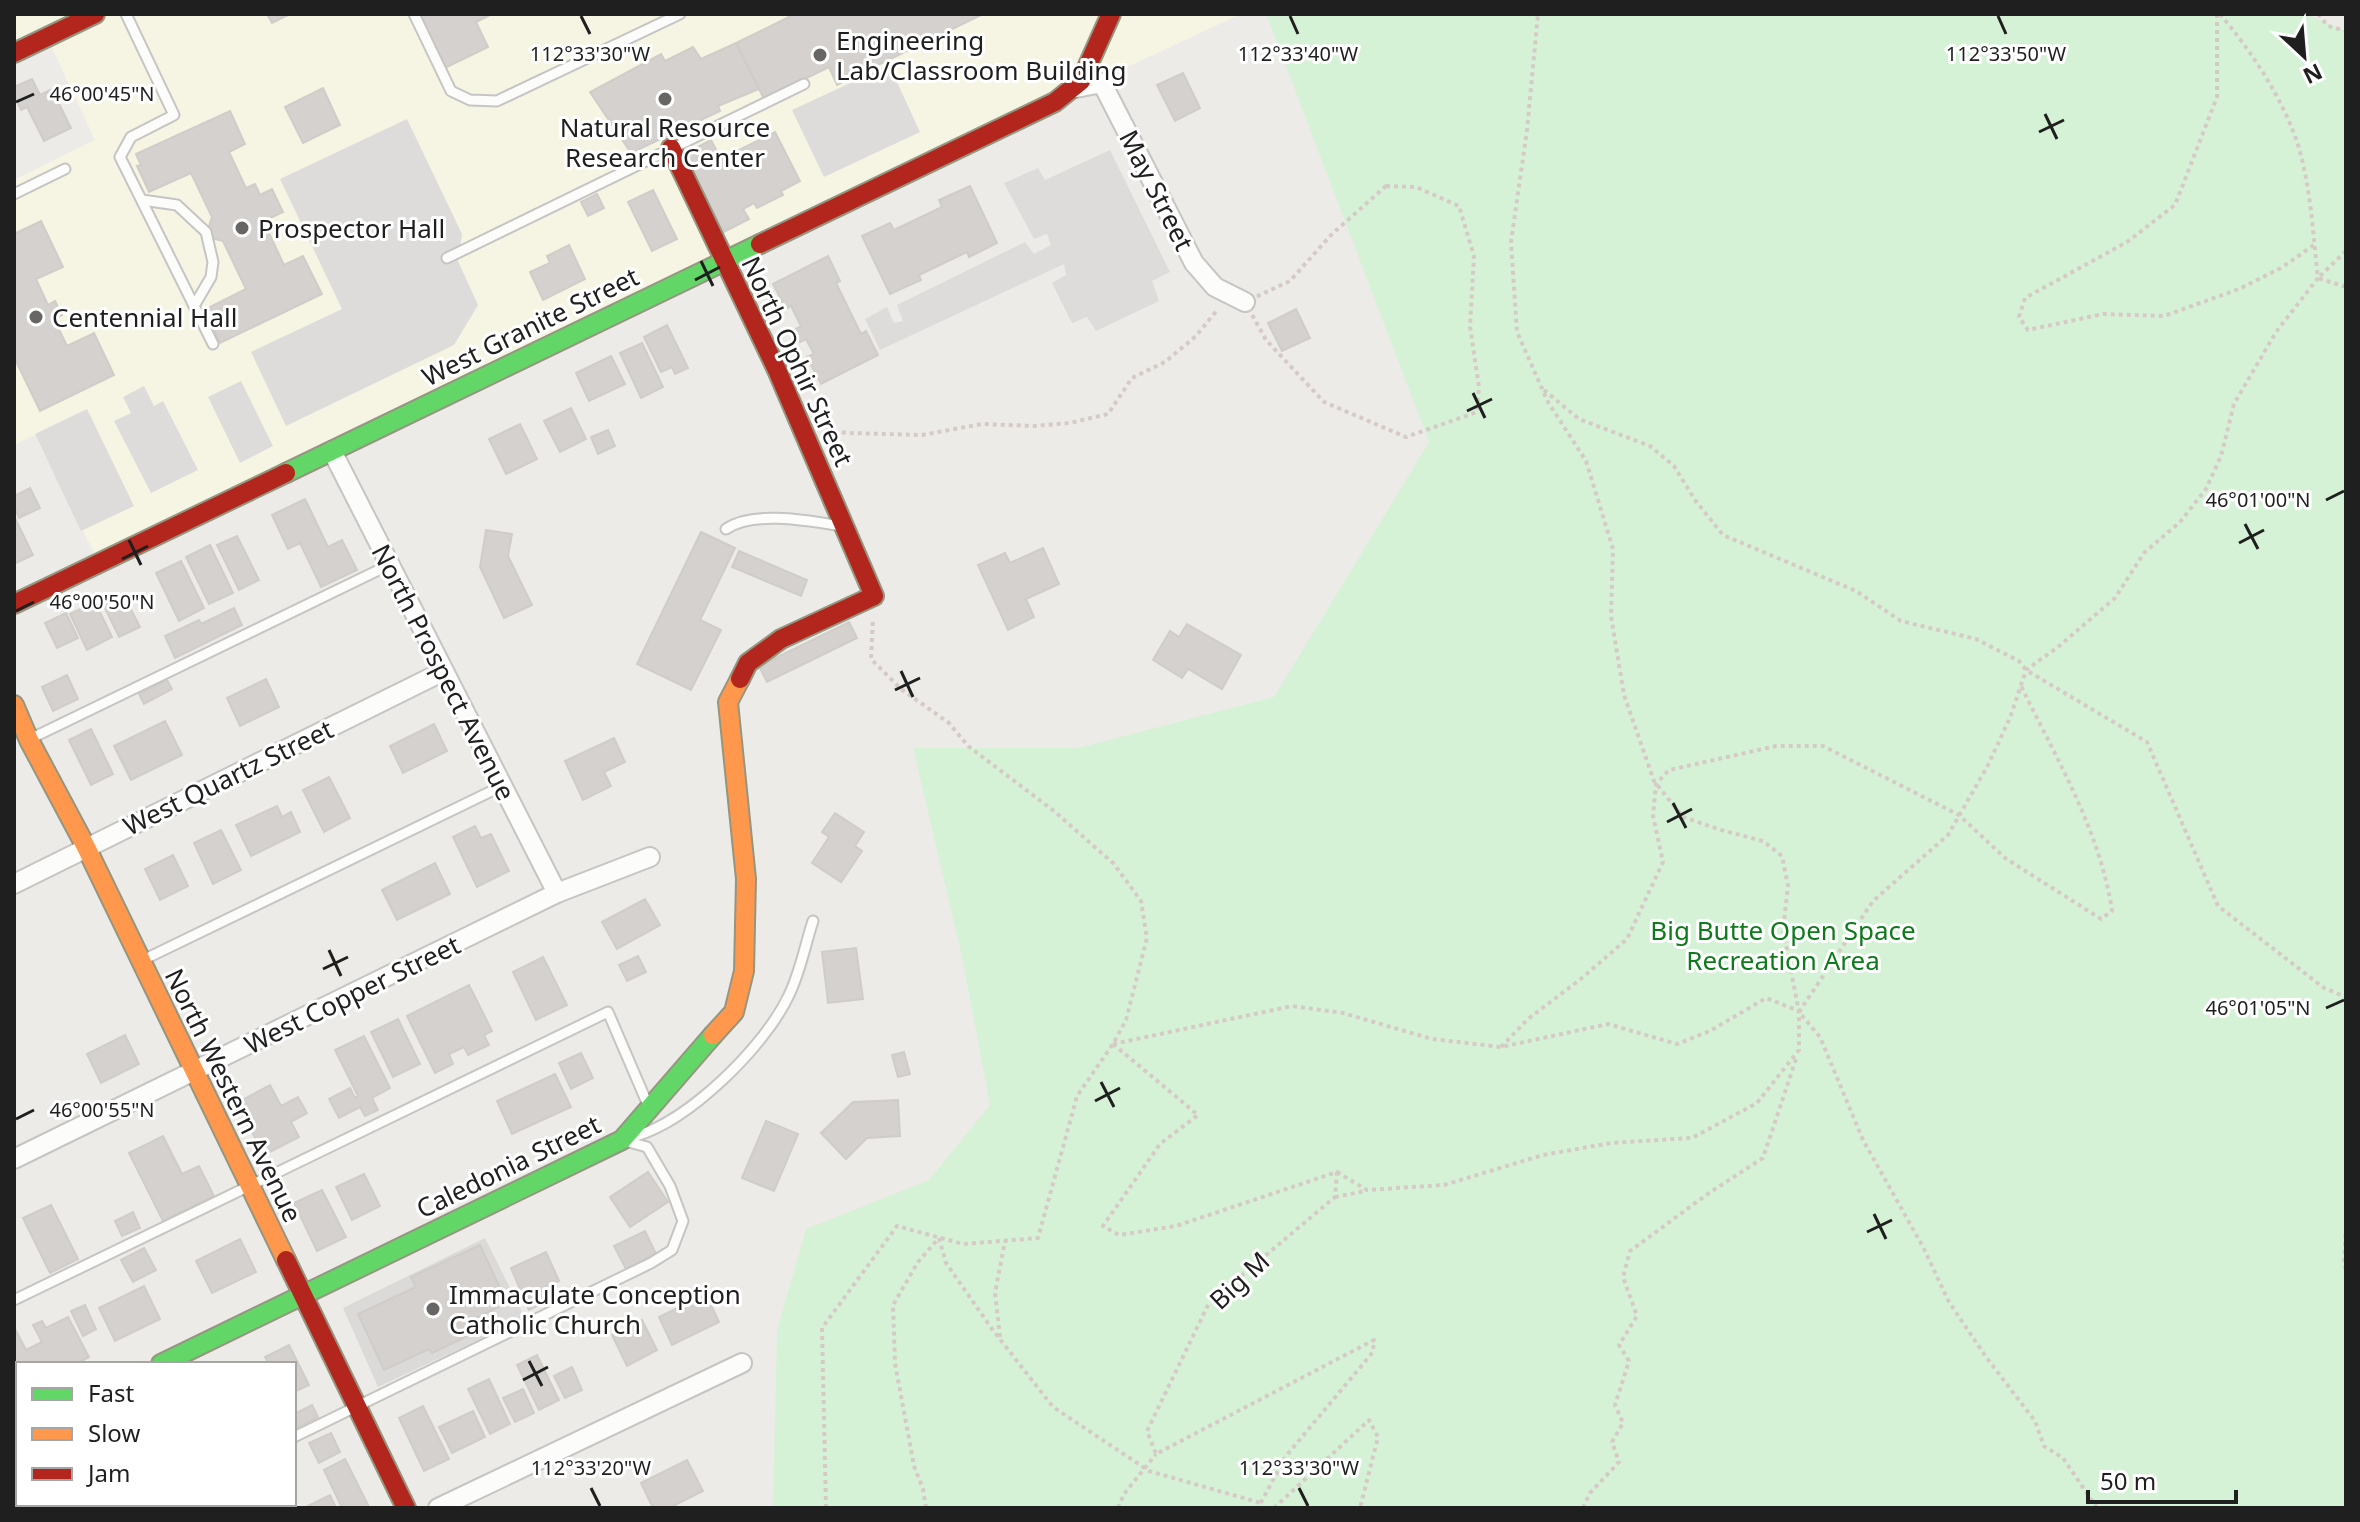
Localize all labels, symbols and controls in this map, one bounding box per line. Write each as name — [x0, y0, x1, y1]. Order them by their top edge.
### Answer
north arrow — [2264, 16, 2344, 96]
place label: Engineering Lab/Classroom Building — [836, 22, 1126, 88]
text: 112°33'30"W — [530, 40, 651, 67]
text: 112°33'40"W — [1238, 40, 1359, 67]
text: 112°33'50"W — [1946, 40, 2067, 67]
marker: Engineering Lab/Classroom Building — [811, 46, 829, 64]
text: N — [2299, 57, 2328, 92]
text: 46°00'45"N — [49, 80, 155, 107]
marker: Natural Resource Research Center — [656, 90, 674, 108]
place label: Natural Resource Research Center — [560, 109, 770, 175]
street label: May Street — [1111, 124, 1203, 256]
place label: Prospector Hall — [258, 210, 445, 246]
marker: Prospector Hall — [233, 219, 251, 237]
street label: North Ophir Street — [734, 250, 862, 472]
street label: West Granite Street — [416, 258, 644, 394]
place label: Centennial Hall — [52, 299, 237, 335]
marker: Centennial Hall — [27, 308, 45, 326]
text: 46°01'00"N — [2205, 486, 2311, 513]
street label: North Prospect Avenue — [364, 538, 524, 806]
text: 46°00'50"N — [49, 588, 155, 615]
street label: West Quartz Street — [117, 710, 339, 844]
park label: Big Butte Open Space Recreation Area — [1650, 912, 1916, 978]
street label: West Copper Street — [238, 926, 466, 1062]
street label: North Western Avenue — [157, 962, 311, 1228]
text: 46°01'05"N — [2205, 994, 2311, 1021]
text: 46°00'55"N — [49, 1096, 155, 1123]
street label: Caledonia Street — [410, 1106, 606, 1226]
street label: Big M — [1201, 1243, 1277, 1317]
place label: Immaculate Conception Catholic Church — [449, 1276, 741, 1342]
marker: Immaculate Conception Catholic Church — [424, 1300, 442, 1318]
legend — [16, 1362, 296, 1506]
text: Fast — [88, 1376, 134, 1409]
text: Slow — [88, 1416, 140, 1449]
text: 112°33'20"W — [531, 1454, 652, 1481]
text: 112°33'30"W — [1239, 1454, 1360, 1481]
scale bar — [2088, 1454, 2236, 1504]
text: Jam — [86, 1456, 130, 1489]
text: 50 m — [2100, 1464, 2156, 1497]

